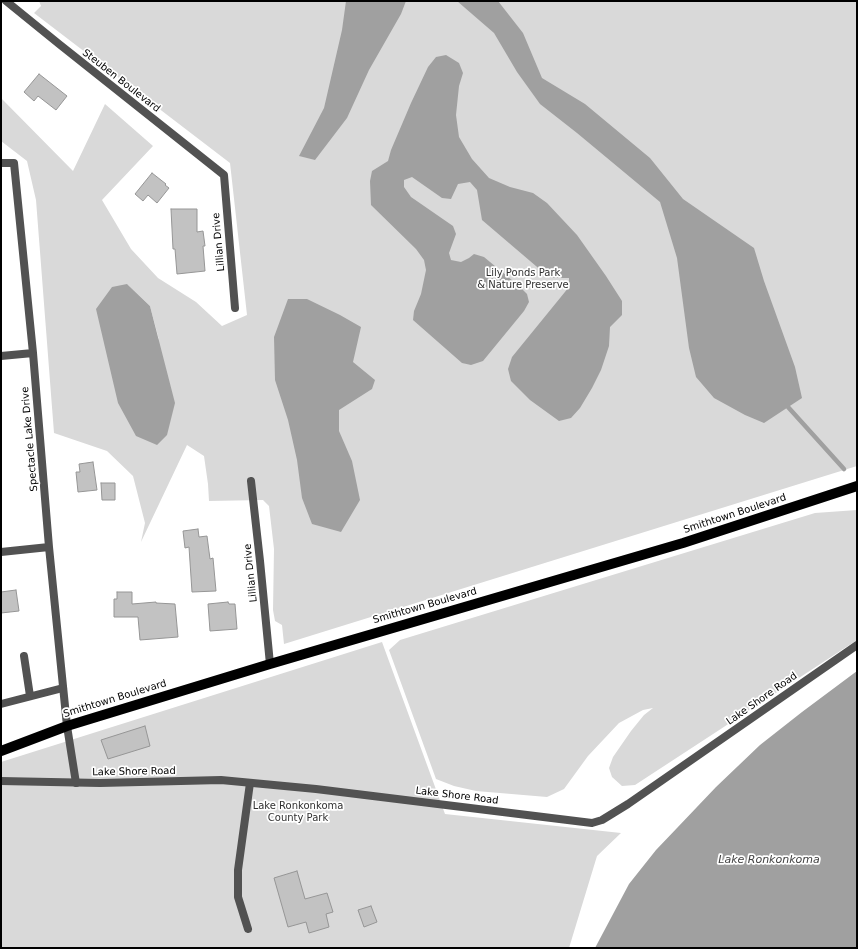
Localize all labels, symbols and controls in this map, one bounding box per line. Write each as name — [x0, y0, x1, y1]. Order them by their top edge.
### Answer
street label: Steuben Boulevard — [80, 47, 162, 115]
street label: Lillian Drive — [210, 212, 228, 272]
park label: Lily Ponds Park & Nature Preserve — [477, 267, 569, 290]
street label: Spectacle Lake Drive — [19, 386, 41, 492]
street label: Smithtown Boulevard — [682, 492, 788, 536]
street label: Lillian Drive — [242, 543, 260, 603]
street label: Smithtown Boulevard — [372, 585, 478, 627]
street label: Lake Shore Road — [724, 670, 800, 728]
street label: Smithtown Boulevard — [62, 678, 168, 720]
street label: Lake Shore Road — [92, 765, 176, 779]
street label: Lake Shore Road — [415, 785, 499, 807]
park label: Lake Ronkonkoma County Park — [253, 800, 343, 824]
water label: Lake Ronkonkoma — [718, 853, 820, 867]

